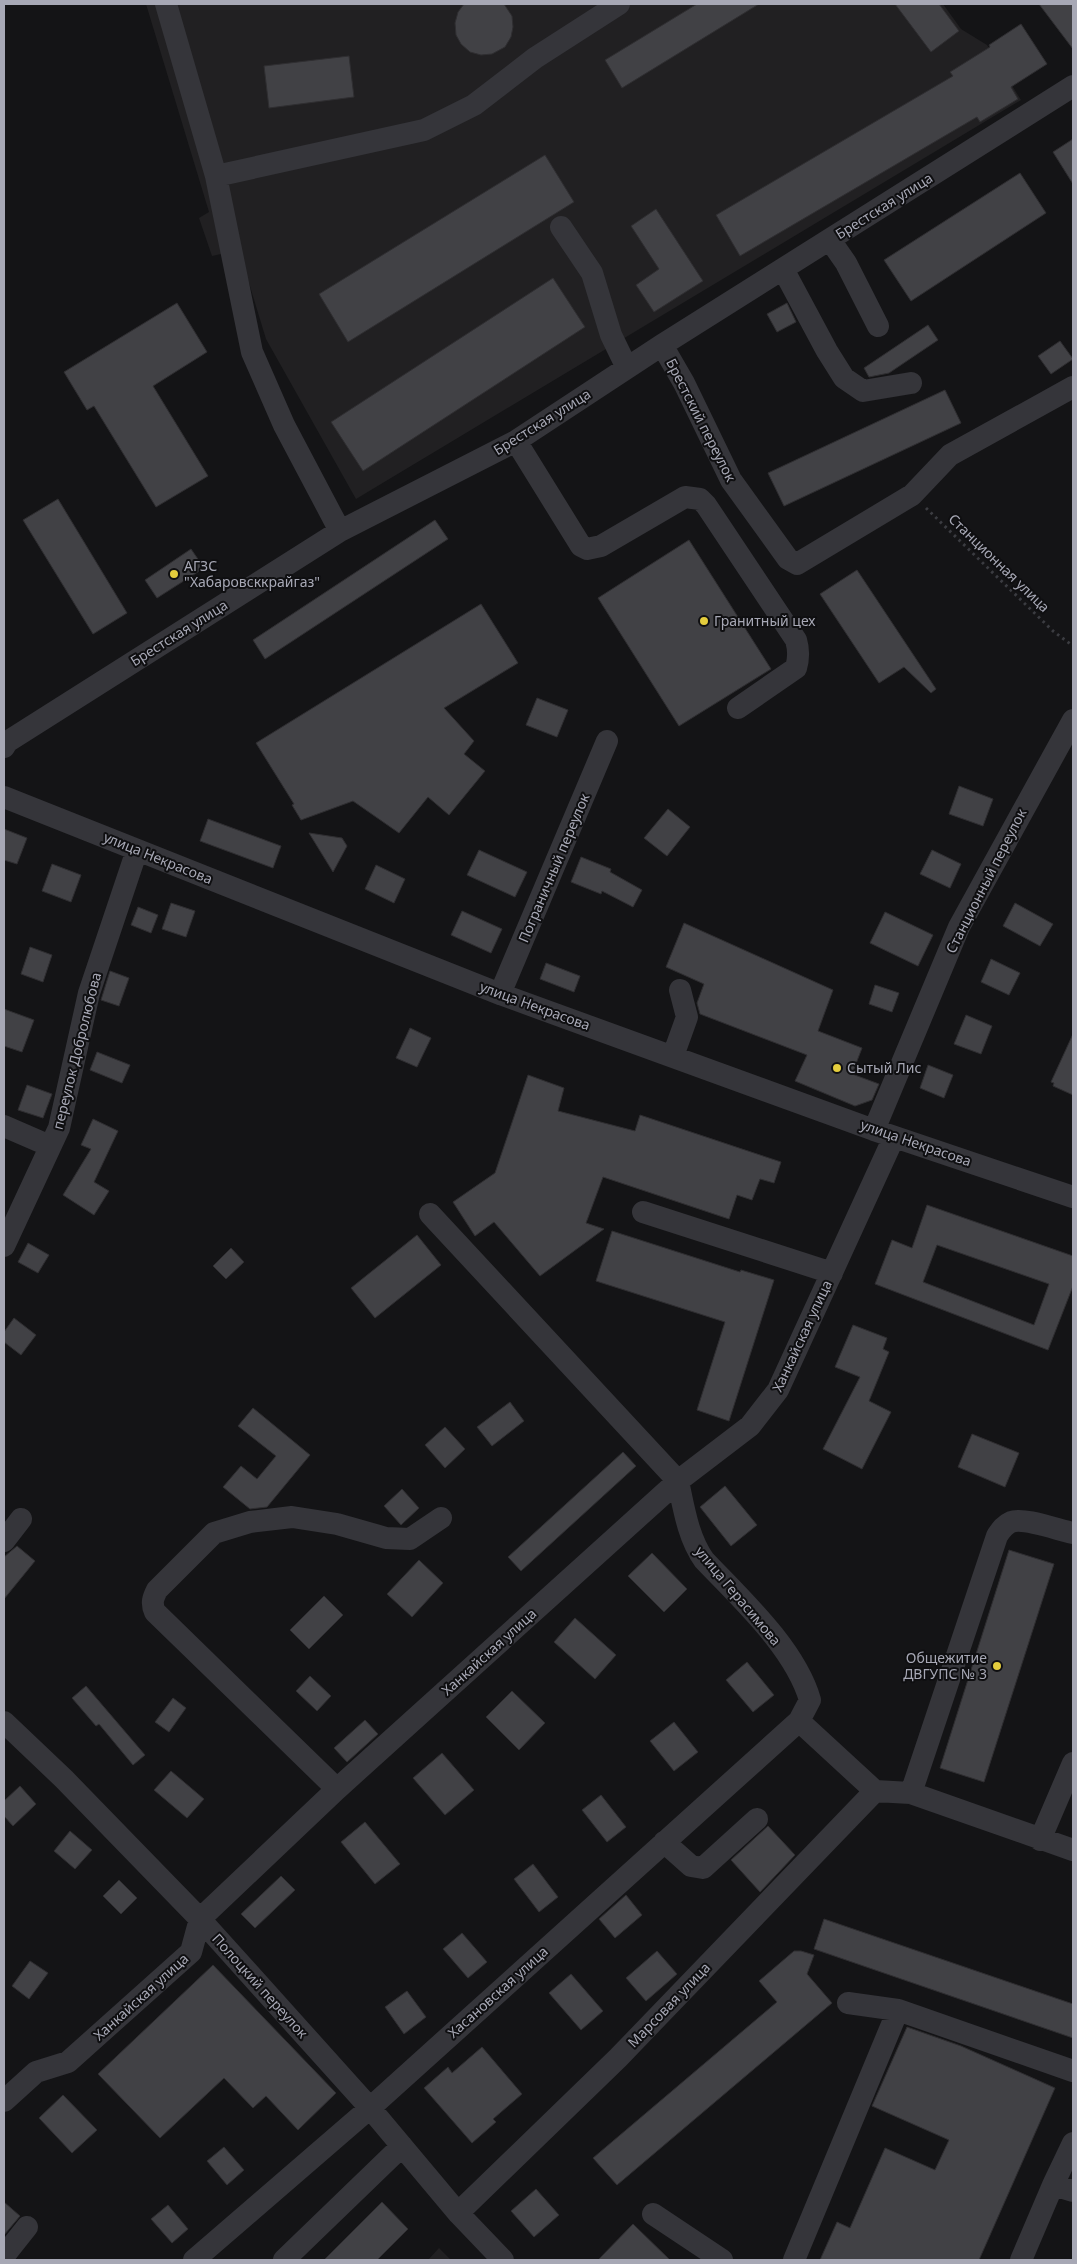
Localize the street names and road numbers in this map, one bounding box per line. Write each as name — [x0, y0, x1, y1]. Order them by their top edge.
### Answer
street label: Брестская улица — [831, 168, 936, 243]
street label: Брестский переулок — [662, 355, 741, 485]
street label: Брестская улица — [489, 384, 594, 459]
street label: Станционная улица — [945, 509, 1054, 616]
street label: Брестская улица — [126, 595, 231, 670]
street label: Пограничный переулок — [513, 790, 594, 945]
street label: Станционный переулок — [941, 805, 1031, 956]
street label: улица Некрасова — [101, 827, 215, 888]
street label: переулок Добролюбова — [48, 970, 105, 1132]
street label: улица Некрасова — [477, 977, 593, 1034]
street label: улица Некрасова — [858, 1115, 974, 1170]
street label: Ханкайская улица — [767, 1277, 836, 1395]
street label: улица Герасимова — [691, 1542, 786, 1649]
street label: Ханкайская улица — [437, 1604, 540, 1699]
street label: Полоцкий переулок — [208, 1929, 313, 2042]
street label: Хасановская улица — [444, 1942, 552, 2042]
street label: Ханкайская улица — [89, 1949, 192, 2044]
street label: Марсовая улица — [623, 1958, 714, 2051]

